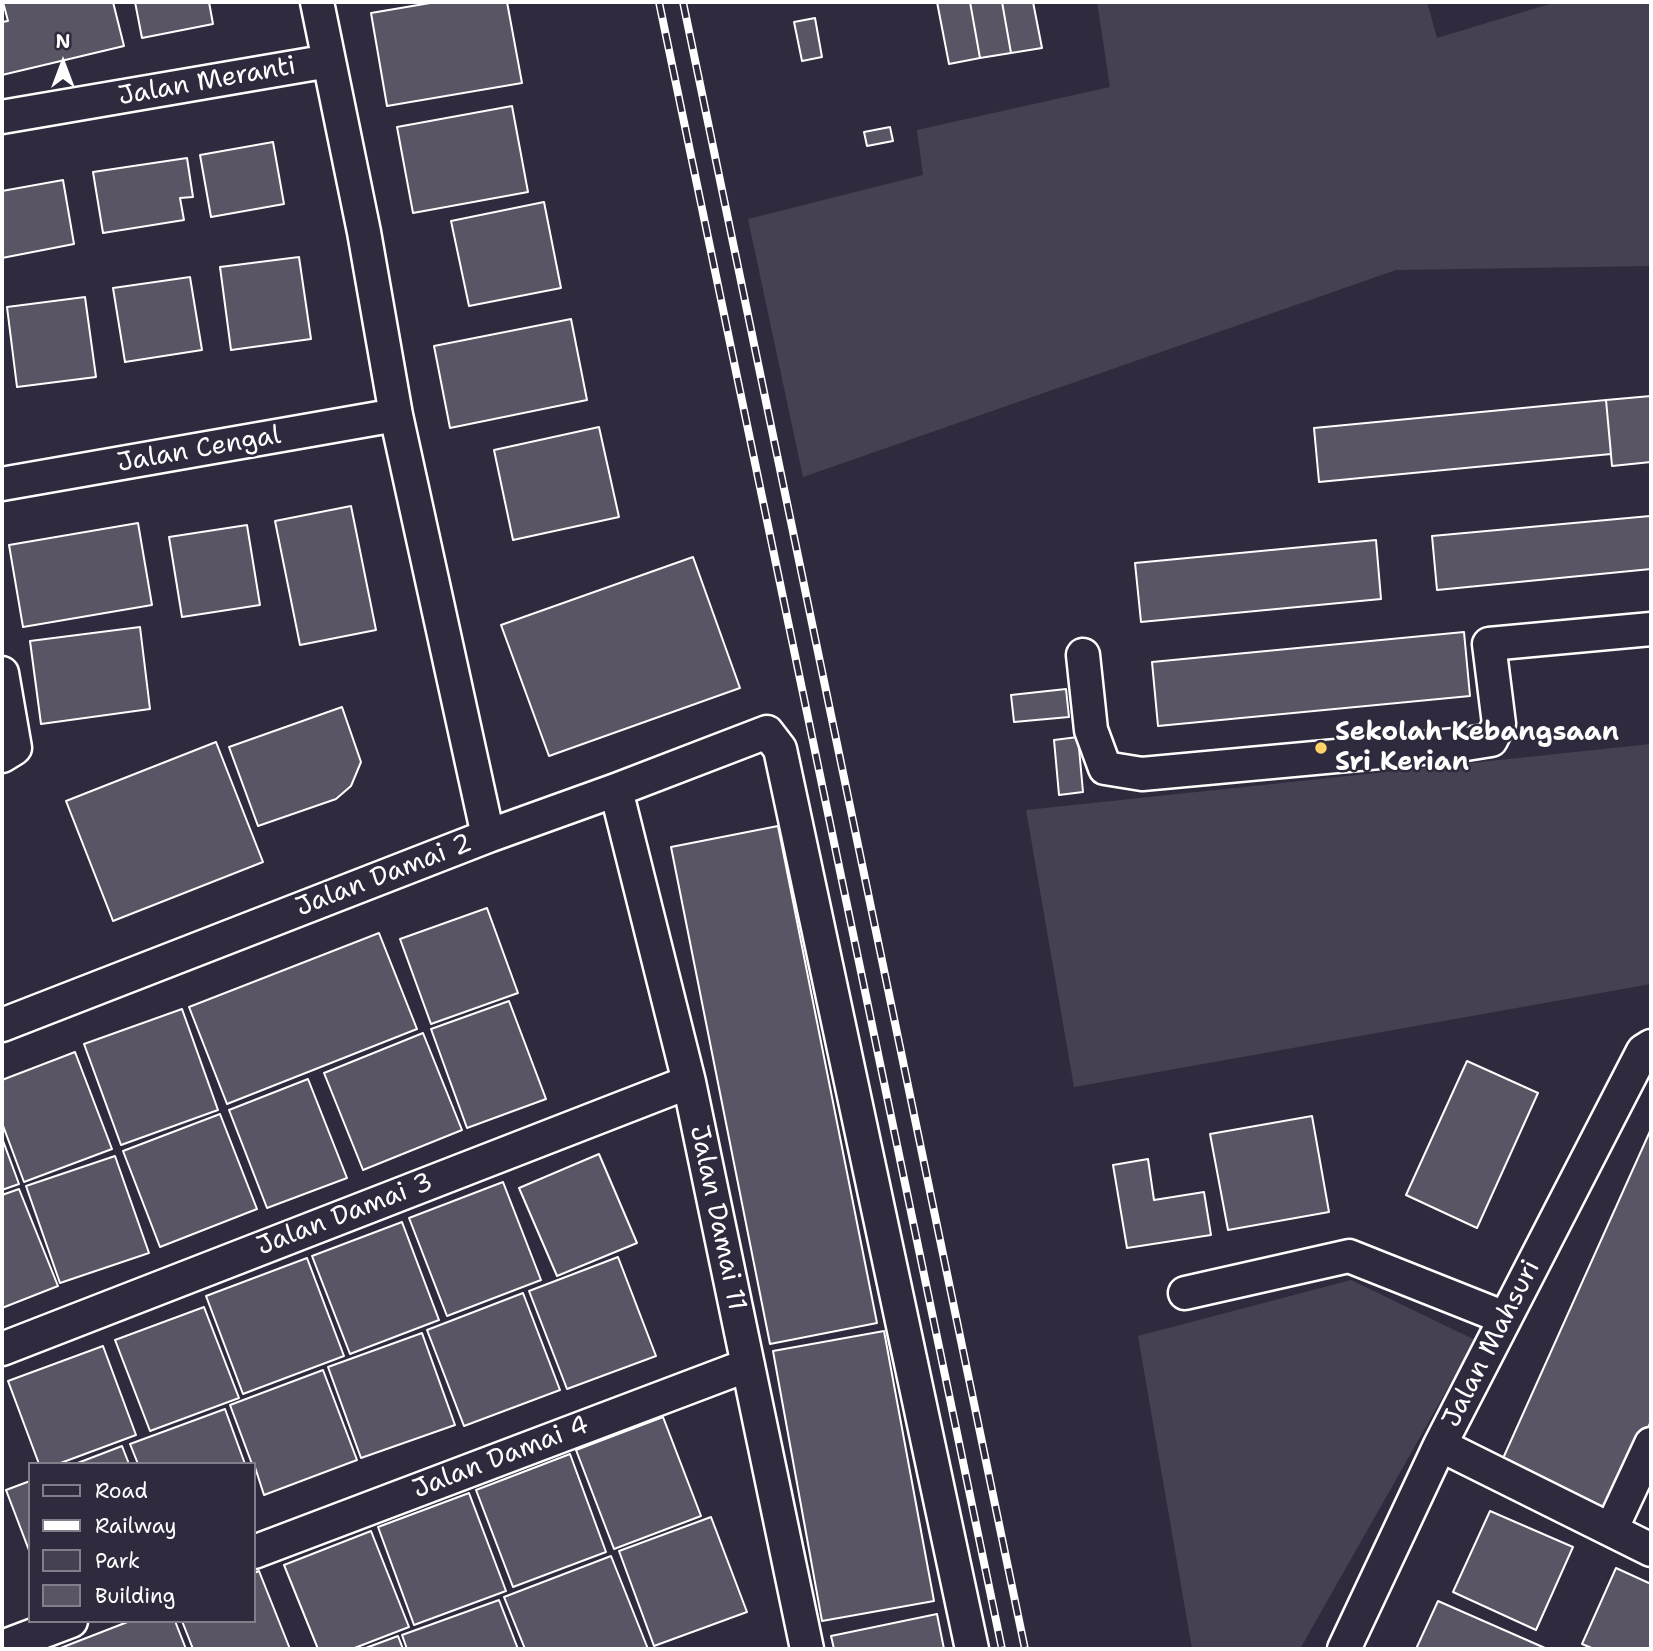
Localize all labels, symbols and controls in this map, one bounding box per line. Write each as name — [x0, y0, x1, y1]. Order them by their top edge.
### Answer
north arrow — [28, 28, 98, 98]
text: N — [55, 29, 71, 54]
street label: Jalan Meranti — [116, 51, 298, 113]
street label: Jalan Cengal — [115, 420, 283, 480]
place label: Sekolah Kebangsaan Sri Kerian — [1335, 717, 1619, 778]
marker: Sekolah Kebangsaan Sri Kerian — [1313, 740, 1329, 756]
street label: Jalan Damai 2 — [292, 828, 476, 924]
street label: Jalan Damai 11 — [682, 1123, 752, 1313]
street label: Jalan Damai 3 — [253, 1167, 437, 1263]
street label: Jalan Mahsuri — [1437, 1255, 1547, 1433]
street label: Jalan Damai 4 — [409, 1410, 593, 1506]
legend — [28, 1462, 256, 1623]
text: Road — [95, 1477, 148, 1505]
text: Railway — [95, 1512, 177, 1540]
text: Park — [95, 1547, 140, 1575]
text: Building — [95, 1582, 175, 1610]

